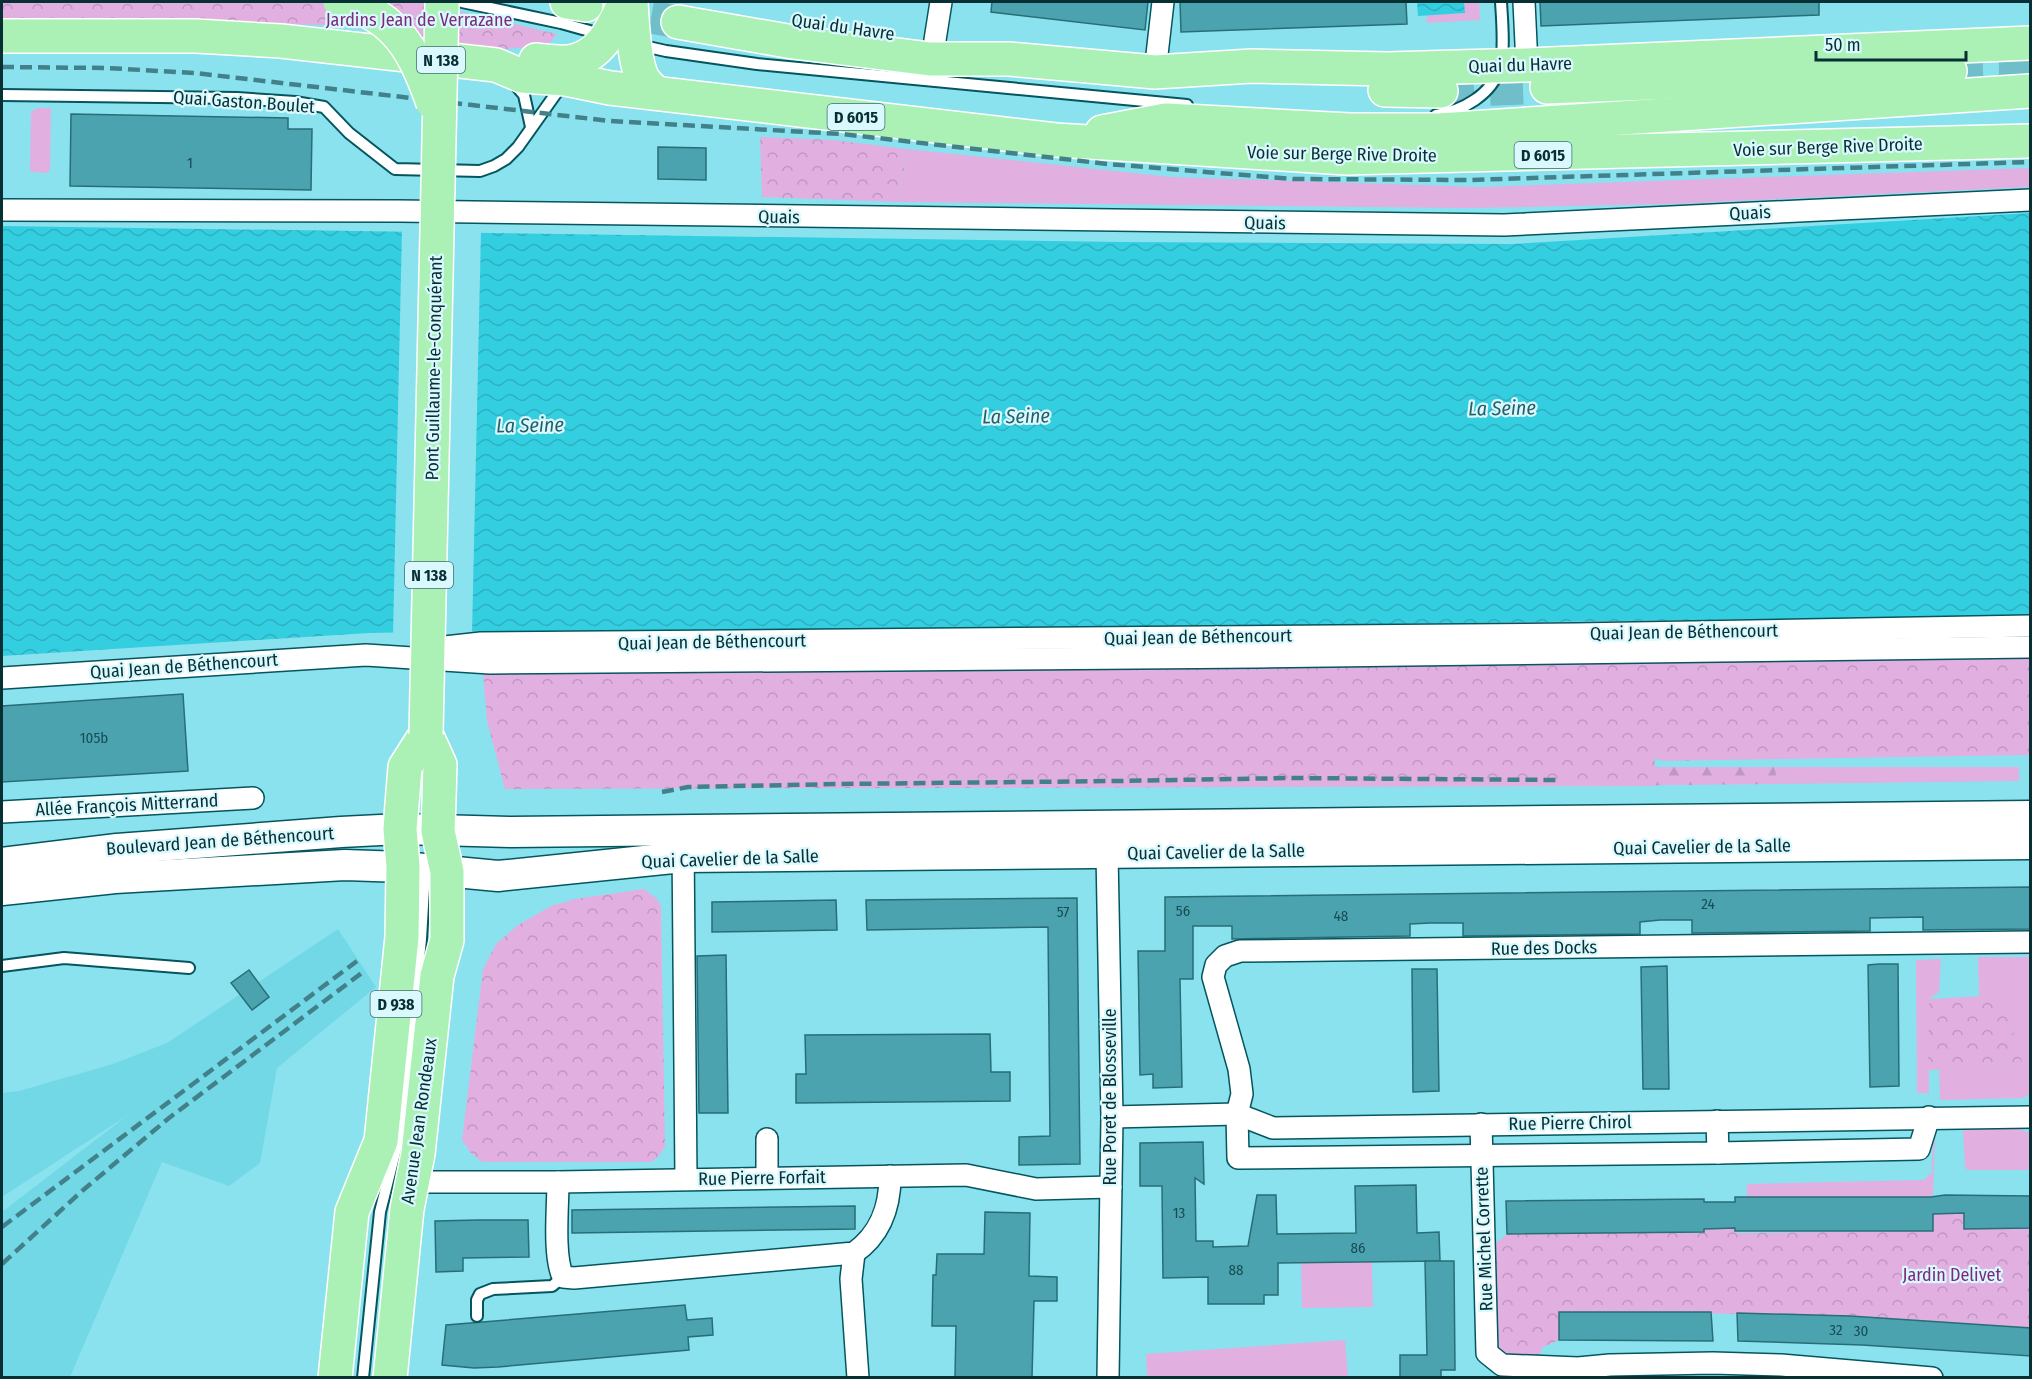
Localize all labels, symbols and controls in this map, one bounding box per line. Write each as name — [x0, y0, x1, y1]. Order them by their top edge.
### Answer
park label: Jardins Jean de Verrazane — [326, 9, 512, 31]
street label: Quai du Havre — [790, 9, 896, 45]
scale bar — [1816, 24, 1966, 62]
text: 50 m — [1825, 34, 1861, 56]
road number: N 138 — [417, 47, 465, 73]
street label: Quai du Havre — [1468, 52, 1572, 78]
street label: Quai Gaston Boulet — [172, 86, 316, 118]
road number: D 6015 — [828, 104, 884, 130]
street label: Voie sur Berge Rive Droite — [1733, 133, 1923, 161]
street label: Voie sur Berge Rive Droite — [1247, 141, 1437, 167]
road number: D 6015 — [1514, 142, 1572, 168]
house number: 1 — [187, 154, 193, 172]
street label: Quais — [1729, 201, 1772, 225]
street label: Quais — [758, 206, 800, 228]
street label: Quais — [1244, 212, 1286, 234]
street label: Pont Guillaume-le-Conquérant — [421, 255, 447, 481]
water label: La Seine — [1468, 395, 1537, 421]
water label: La Seine — [982, 403, 1051, 429]
water label: La Seine — [496, 412, 565, 438]
road number: N 138 — [405, 562, 453, 588]
street label: Quai Jean de Béthencourt — [1590, 619, 1778, 645]
street label: Quai Jean de Béthencourt — [1104, 624, 1292, 650]
street label: Quai Jean de Béthencourt — [618, 629, 806, 655]
street label: Quai Jean de Béthencourt — [89, 648, 279, 684]
house number: 105b — [80, 729, 108, 747]
street label: Allée François Mitterrand — [35, 789, 219, 821]
street label: Boulevard Jean de Béthencourt — [105, 822, 335, 860]
street label: Quai Cavelier de la Salle — [1613, 834, 1791, 860]
street label: Quai Cavelier de la Salle — [1127, 839, 1305, 865]
street label: Quai Cavelier de la Salle — [641, 845, 819, 873]
house number: 24 — [1701, 895, 1715, 913]
house number: 56 — [1176, 902, 1190, 920]
house number: 57 — [1057, 903, 1069, 921]
house number: 48 — [1334, 907, 1348, 925]
street label: Rue des Docks — [1491, 936, 1598, 960]
road number: D 938 — [370, 991, 422, 1017]
street label: Rue Poret de Blosseville — [1099, 1008, 1121, 1186]
street label: Avenue Jean Rondeaux — [396, 1036, 442, 1205]
street label: Rue Pierre Chirol — [1508, 1111, 1632, 1135]
street label: Rue Pierre Forfait — [698, 1166, 826, 1190]
street label: Rue Michel Corrette — [1470, 1166, 1498, 1312]
house number: 13 — [1173, 1204, 1186, 1222]
house number: 86 — [1351, 1239, 1365, 1257]
house number: 88 — [1228, 1261, 1244, 1279]
park label: Jardin Delivet — [1903, 1264, 2001, 1286]
house number: 32 — [1829, 1321, 1843, 1339]
house number: 30 — [1854, 1322, 1868, 1340]

